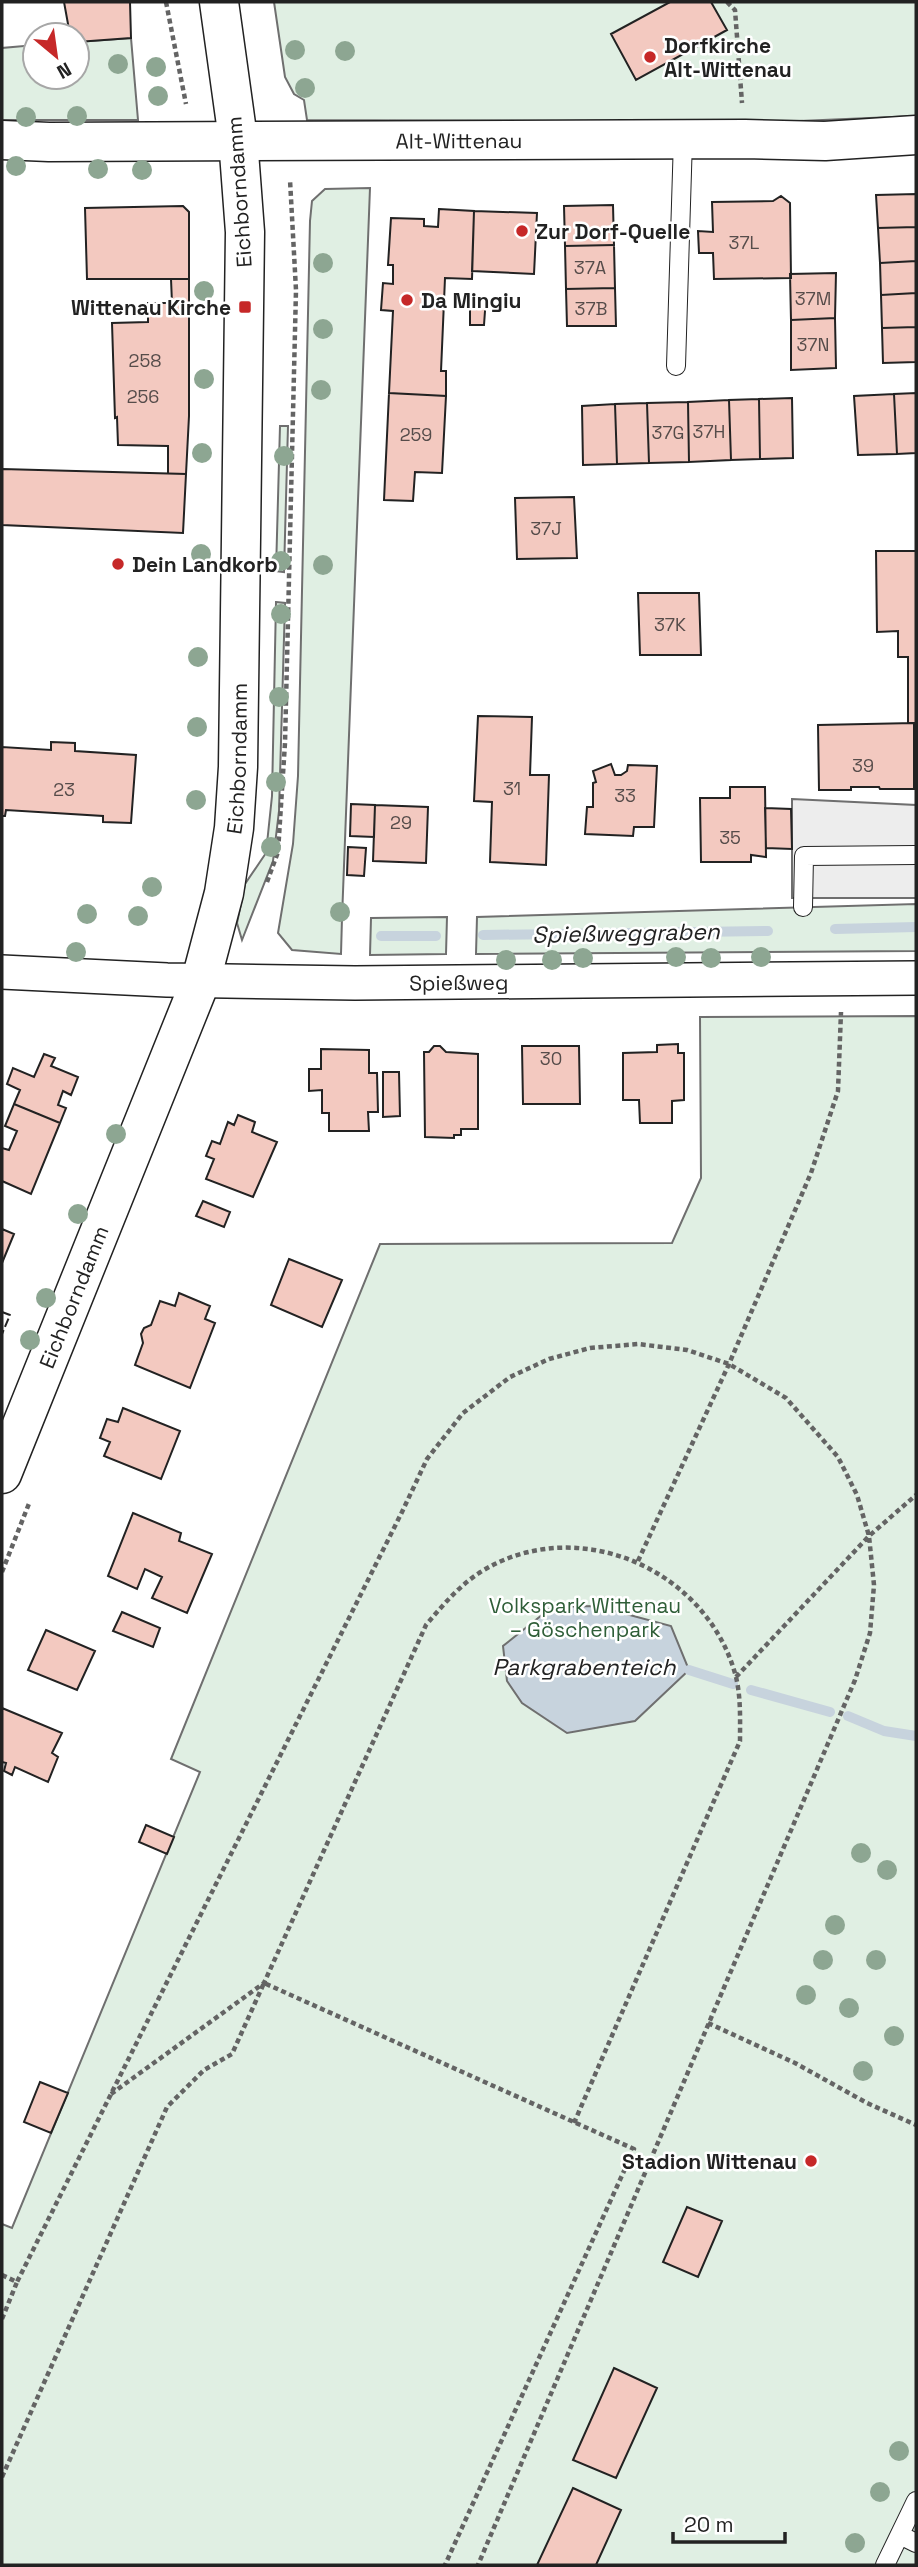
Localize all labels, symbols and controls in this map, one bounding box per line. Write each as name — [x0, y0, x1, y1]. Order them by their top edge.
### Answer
north arrow — [21, 21, 91, 91]
place label: Dorfkirche Alt-Wittenau — [664, 32, 792, 83]
marker: Dorfkirche Alt-Wittenau — [642, 49, 658, 65]
text: N — [52, 56, 76, 84]
street label: Eichborndamm — [220, 116, 258, 268]
street label: Alt-Wittenau — [395, 126, 522, 154]
place label: Zur Dorf-Quelle — [536, 218, 690, 245]
marker: Zur Dorf-Quelle — [514, 223, 530, 239]
house number: 37L — [729, 231, 760, 254]
house number: 37A — [574, 256, 606, 279]
place label: Da Mingiu — [421, 287, 521, 314]
house number: 37M — [795, 287, 831, 310]
marker: Da Mingiu — [399, 292, 415, 308]
place label: Wittenau Kirche — [71, 294, 231, 321]
house number: 37B — [575, 297, 607, 320]
marker: Wittenau Kirche — [237, 299, 253, 315]
house number: 37N — [797, 333, 829, 356]
house number: 258 — [129, 349, 161, 372]
house number: 256 — [127, 385, 159, 408]
house number: 37H — [693, 420, 725, 443]
house number: 37G — [652, 421, 684, 444]
house number: 259 — [400, 423, 432, 446]
house number: 37J — [530, 517, 562, 540]
place label: Dein Landkorb — [132, 551, 278, 578]
marker: Dein Landkorb — [110, 556, 126, 572]
house number: 37K — [654, 613, 686, 636]
street label: Eichborndamm — [220, 683, 253, 836]
house number: 39 — [852, 754, 874, 777]
house number: 31 — [503, 777, 521, 800]
house number: 23 — [53, 778, 75, 801]
house number: 33 — [614, 784, 636, 807]
house number: 29 — [390, 811, 412, 834]
house number: 35 — [719, 826, 741, 849]
water label: Spießweggraben — [532, 916, 721, 950]
street label: Spießweg — [409, 968, 509, 996]
house number: 30 — [540, 1047, 562, 1070]
street label: Eichborndamm — [33, 1222, 114, 1372]
park label: Volkspark Wittenau – Göschenpark — [489, 1592, 681, 1643]
water label: Parkgrabenteich — [493, 1652, 676, 1682]
place label: Stadion Wittenau — [622, 2148, 797, 2175]
marker: Stadion Wittenau — [803, 2153, 819, 2169]
scale bar — [673, 2500, 785, 2544]
text: 20 m — [684, 2511, 734, 2538]

